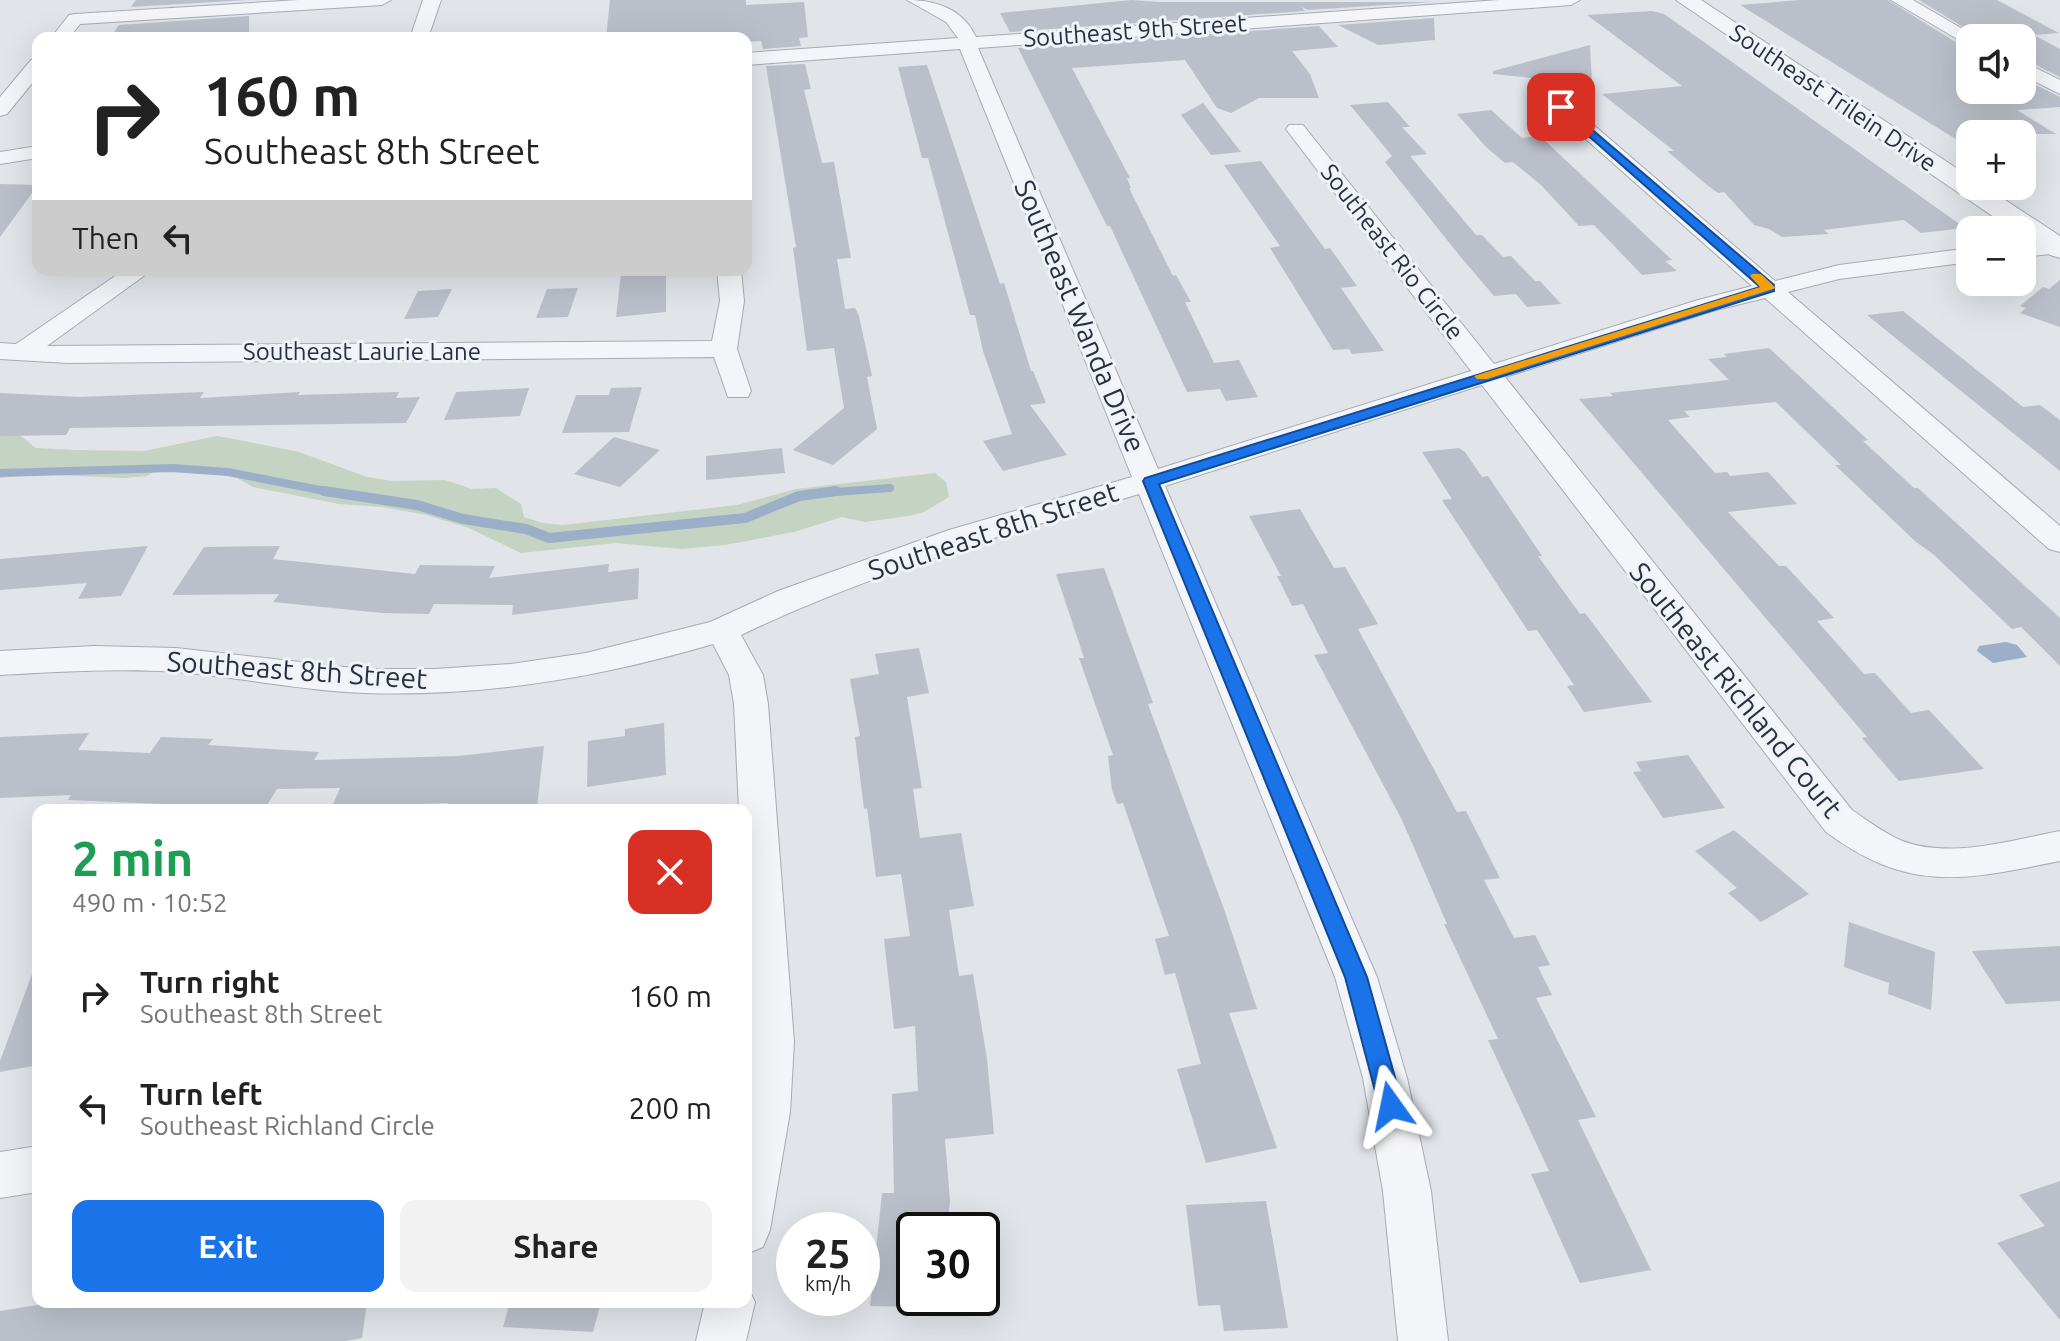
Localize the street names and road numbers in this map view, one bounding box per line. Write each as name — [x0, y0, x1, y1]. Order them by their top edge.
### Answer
street label: Southeast 9th Street — [1023, 9, 1248, 52]
street label: Southeast Trilein Drive — [1725, 18, 1942, 177]
street label: Southeast Rio Circle — [1316, 159, 1469, 345]
street label: Southeast Wanda Drive — [1009, 175, 1152, 457]
street label: Southeast Laurie Lane — [243, 338, 481, 365]
street label: Southeast 8th Street — [864, 475, 1122, 586]
street label: Southeast Richland Court — [1624, 556, 1849, 823]
street label: Southeast 8th Street — [166, 645, 428, 694]

